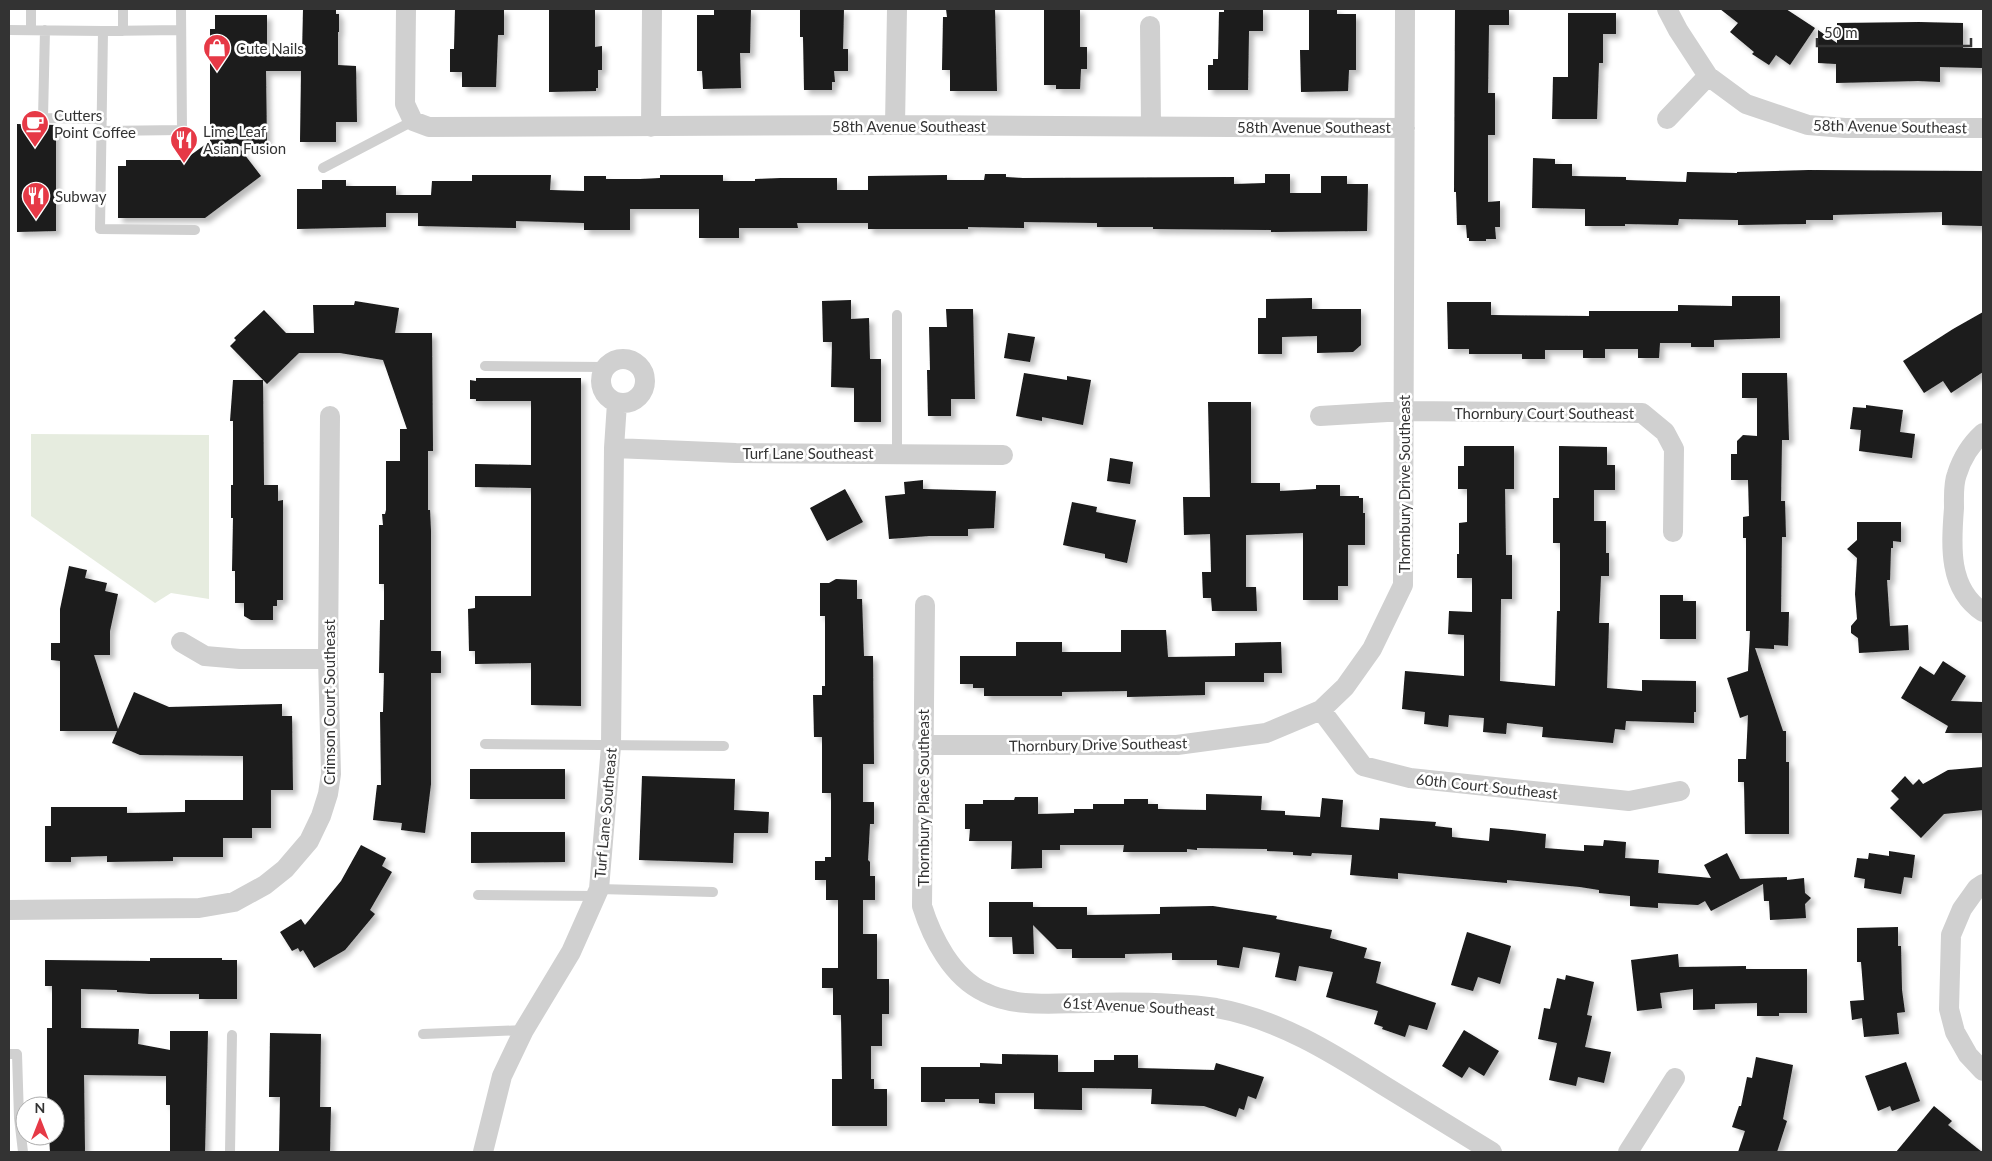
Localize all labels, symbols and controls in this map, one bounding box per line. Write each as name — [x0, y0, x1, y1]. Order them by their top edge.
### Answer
scale bar — [1817, 15, 1971, 47]
text: 50 m — [1824, 23, 1858, 41]
shop icon: Cute Nails — [202, 33, 232, 72]
place label: Cute Nails — [236, 39, 304, 57]
place label: Cutters Point Coffee — [54, 106, 136, 141]
cafe icon: Cutters Point Coffee — [20, 109, 50, 148]
street label: 58th Avenue Southeast — [1813, 116, 1968, 136]
street label: 58th Avenue Southeast — [832, 117, 987, 135]
street label: 58th Avenue Southeast — [1237, 118, 1392, 136]
place label: Lime Leaf Asian Fusion — [203, 122, 286, 157]
restaurant icon: Lime Leaf Asian Fusion — [169, 125, 199, 164]
restaurant icon: Subway — [21, 181, 51, 220]
place label: Subway — [55, 187, 107, 205]
street label: Thornbury Drive Southeast — [1395, 394, 1413, 573]
street label: Thornbury Court Southeast — [1454, 404, 1635, 422]
street label: Turf Lane Southeast — [742, 444, 874, 462]
street label: Crimson Court Southeast — [320, 618, 338, 785]
street label: Thornbury Place Southeast — [914, 709, 932, 887]
street label: Thornbury Drive Southeast — [1009, 733, 1188, 755]
street label: Turf Lane Southeast — [590, 746, 620, 879]
street label: 60th Court Southeast — [1415, 770, 1559, 802]
street label: 61st Avenue Southeast — [1063, 993, 1216, 1019]
north arrow — [15, 1096, 65, 1146]
text: N — [35, 1099, 45, 1116]

